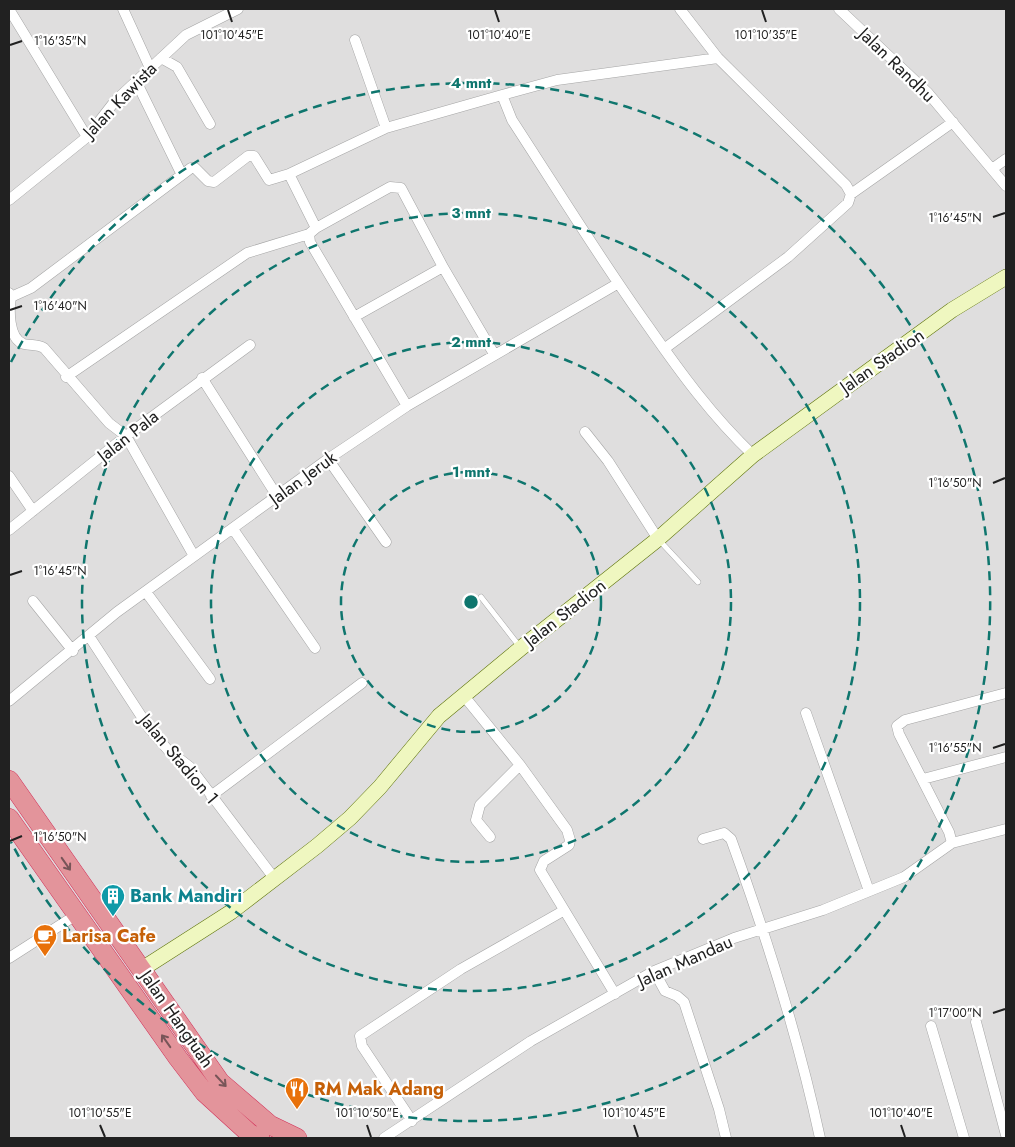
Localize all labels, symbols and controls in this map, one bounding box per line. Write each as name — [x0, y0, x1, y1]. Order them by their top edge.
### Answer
street label: Jalan Randhu — [851, 20, 941, 108]
text: 101°10'45"E — [200, 26, 264, 44]
text: 101°10'40"E — [467, 26, 531, 44]
text: 101°10'35"E — [735, 26, 797, 44]
text: 1°16'35"N — [34, 32, 86, 50]
street label: Jalan Kawista — [76, 56, 163, 145]
text: 4 mnt — [451, 72, 492, 94]
text: 3 mnt — [451, 202, 491, 224]
text: 1°16'45"N — [928, 209, 982, 227]
text: 1°16'40"N — [33, 297, 87, 315]
street label: Jalan Stadion — [833, 322, 929, 401]
text: 2 mnt — [451, 331, 491, 353]
street label: Jalan Pala — [90, 404, 164, 469]
street label: Jalan Jeruk — [262, 445, 342, 513]
text: 1 mnt — [452, 461, 490, 483]
text: 1°16'50"N — [928, 474, 982, 492]
text: 1°16'45"N — [33, 562, 87, 580]
street label: Jalan Stadion — [517, 573, 611, 655]
centre of rings — [462, 593, 480, 611]
street label: Jalan Stadion 1 — [132, 707, 225, 810]
text: 1°16'55"N — [929, 739, 981, 757]
text: 1°16'50"N — [33, 828, 87, 846]
one-way arrow — [61, 856, 71, 870]
building icon: Bank Mandiri — [100, 883, 126, 917]
place label: Bank Mandiri — [130, 883, 242, 909]
cafe icon: Larisa Cafe — [32, 923, 58, 957]
place label: Larisa Cafe — [62, 923, 156, 949]
street label: Jalan Mandau — [631, 928, 737, 994]
street label: Jalan Hangtuah — [133, 963, 220, 1073]
text: 1°17'00"N — [928, 1004, 982, 1022]
one-way arrow — [161, 1034, 171, 1048]
one-way arrow — [215, 1075, 227, 1088]
restaurant icon: RM Mak Adang — [284, 1076, 310, 1110]
place label: RM Mak Adang — [314, 1076, 444, 1102]
text: 101°10'55"E — [68, 1104, 132, 1122]
text: 101°10'50"E — [335, 1104, 399, 1122]
text: 101°10'45"E — [602, 1104, 666, 1122]
text: 101°10'40"E — [869, 1104, 933, 1122]

